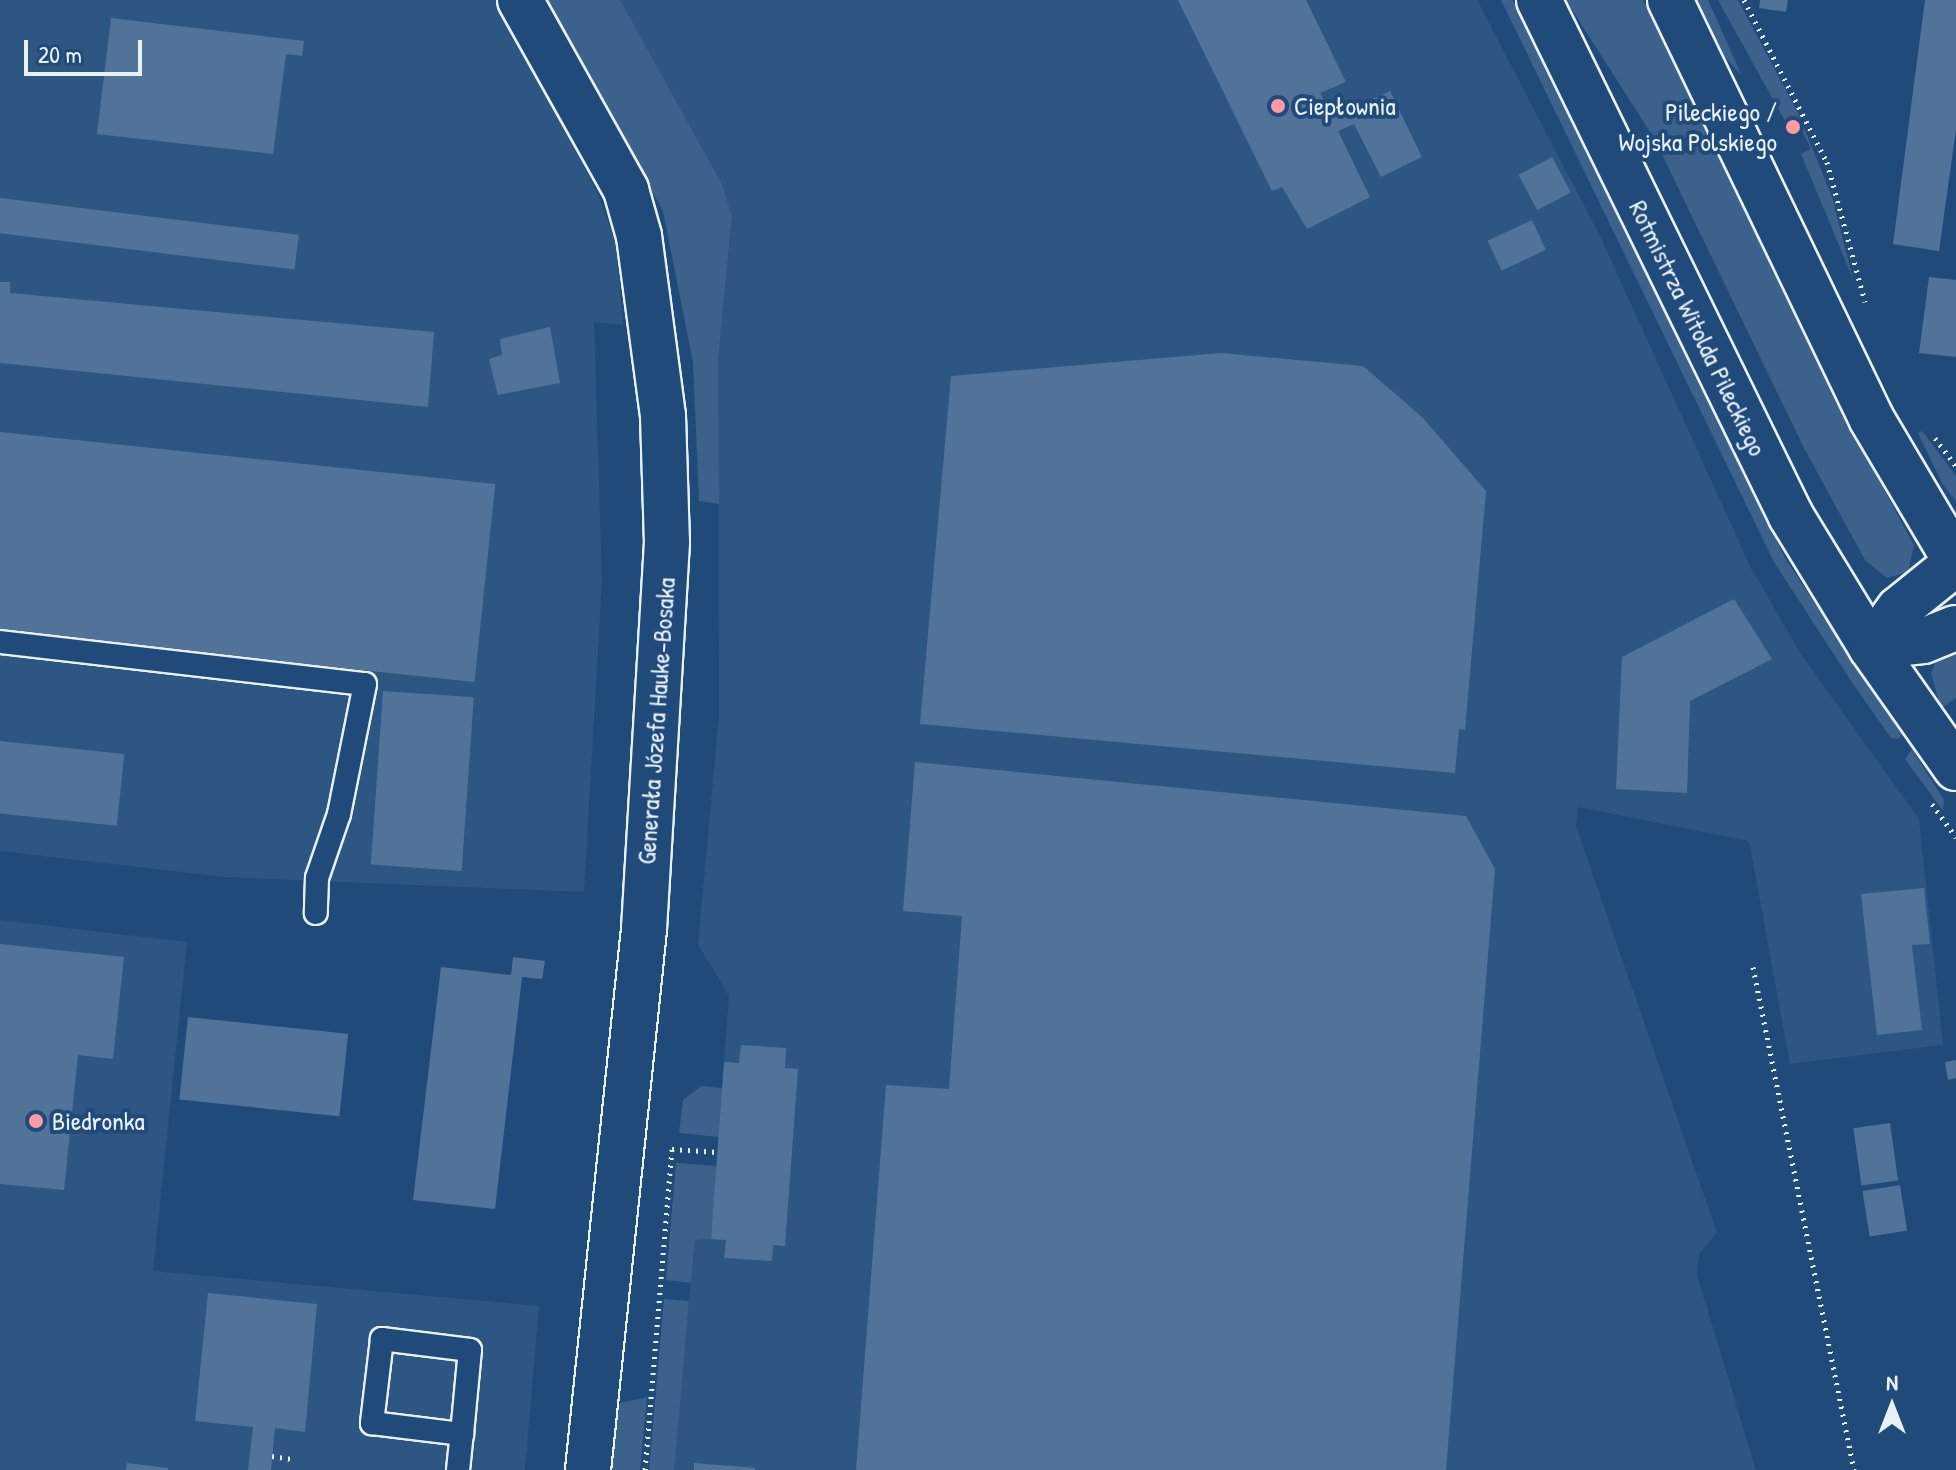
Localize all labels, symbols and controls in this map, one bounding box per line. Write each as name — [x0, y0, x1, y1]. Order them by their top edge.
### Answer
scale bar — [28, 24, 146, 74]
text: 20 m — [38, 38, 82, 70]
place label: Ciepłownia — [1294, 90, 1396, 122]
place label: Pileckiego / Wojska Polskiego — [1619, 96, 1777, 158]
marker: Ciepłownia — [1269, 97, 1287, 115]
marker: Pileckiego / Wojska Polskiego — [1784, 118, 1802, 136]
street label: Rotmistrza Witolda Pileckiego — [1623, 195, 1773, 461]
street label: Generała Józefa Hauke-Bosaka — [630, 577, 682, 865]
place label: Biedronka — [52, 1105, 145, 1137]
marker: Biedronka — [27, 1112, 45, 1130]
north arrow — [1852, 1366, 1932, 1446]
text: N — [1886, 1367, 1898, 1397]

